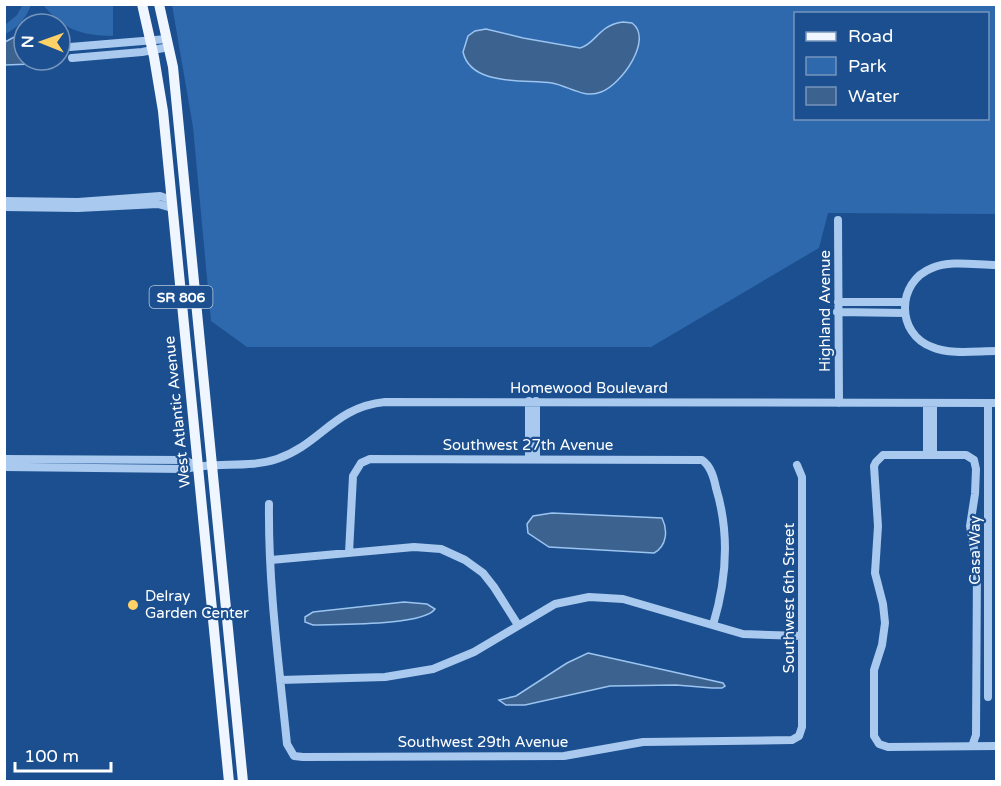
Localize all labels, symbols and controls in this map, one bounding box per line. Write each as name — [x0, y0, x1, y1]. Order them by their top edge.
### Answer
north arrow — [12, 12, 72, 72]
legend — [794, 12, 989, 120]
text: Road — [848, 25, 893, 47]
text: N — [18, 35, 38, 48]
text: Park — [848, 55, 887, 77]
text: Water — [848, 85, 899, 107]
street label: Highland Avenue — [816, 250, 834, 372]
road number: SR 806 — [150, 286, 213, 308]
street label: West Atlantic Avenue — [160, 335, 194, 489]
street label: Homewood Boulevard — [510, 379, 668, 397]
street label: Southwest 27th Avenue — [443, 436, 613, 454]
street label: Casa Way — [966, 515, 984, 585]
street label: Southwest 6th Street — [780, 523, 798, 673]
place label: Delray Garden Center — [145, 587, 249, 622]
marker: Delray Garden Center — [126, 598, 140, 612]
street label: Southwest 29th Avenue — [398, 733, 568, 751]
scale bar — [15, 735, 111, 773]
text: 100 m — [24, 745, 79, 767]

